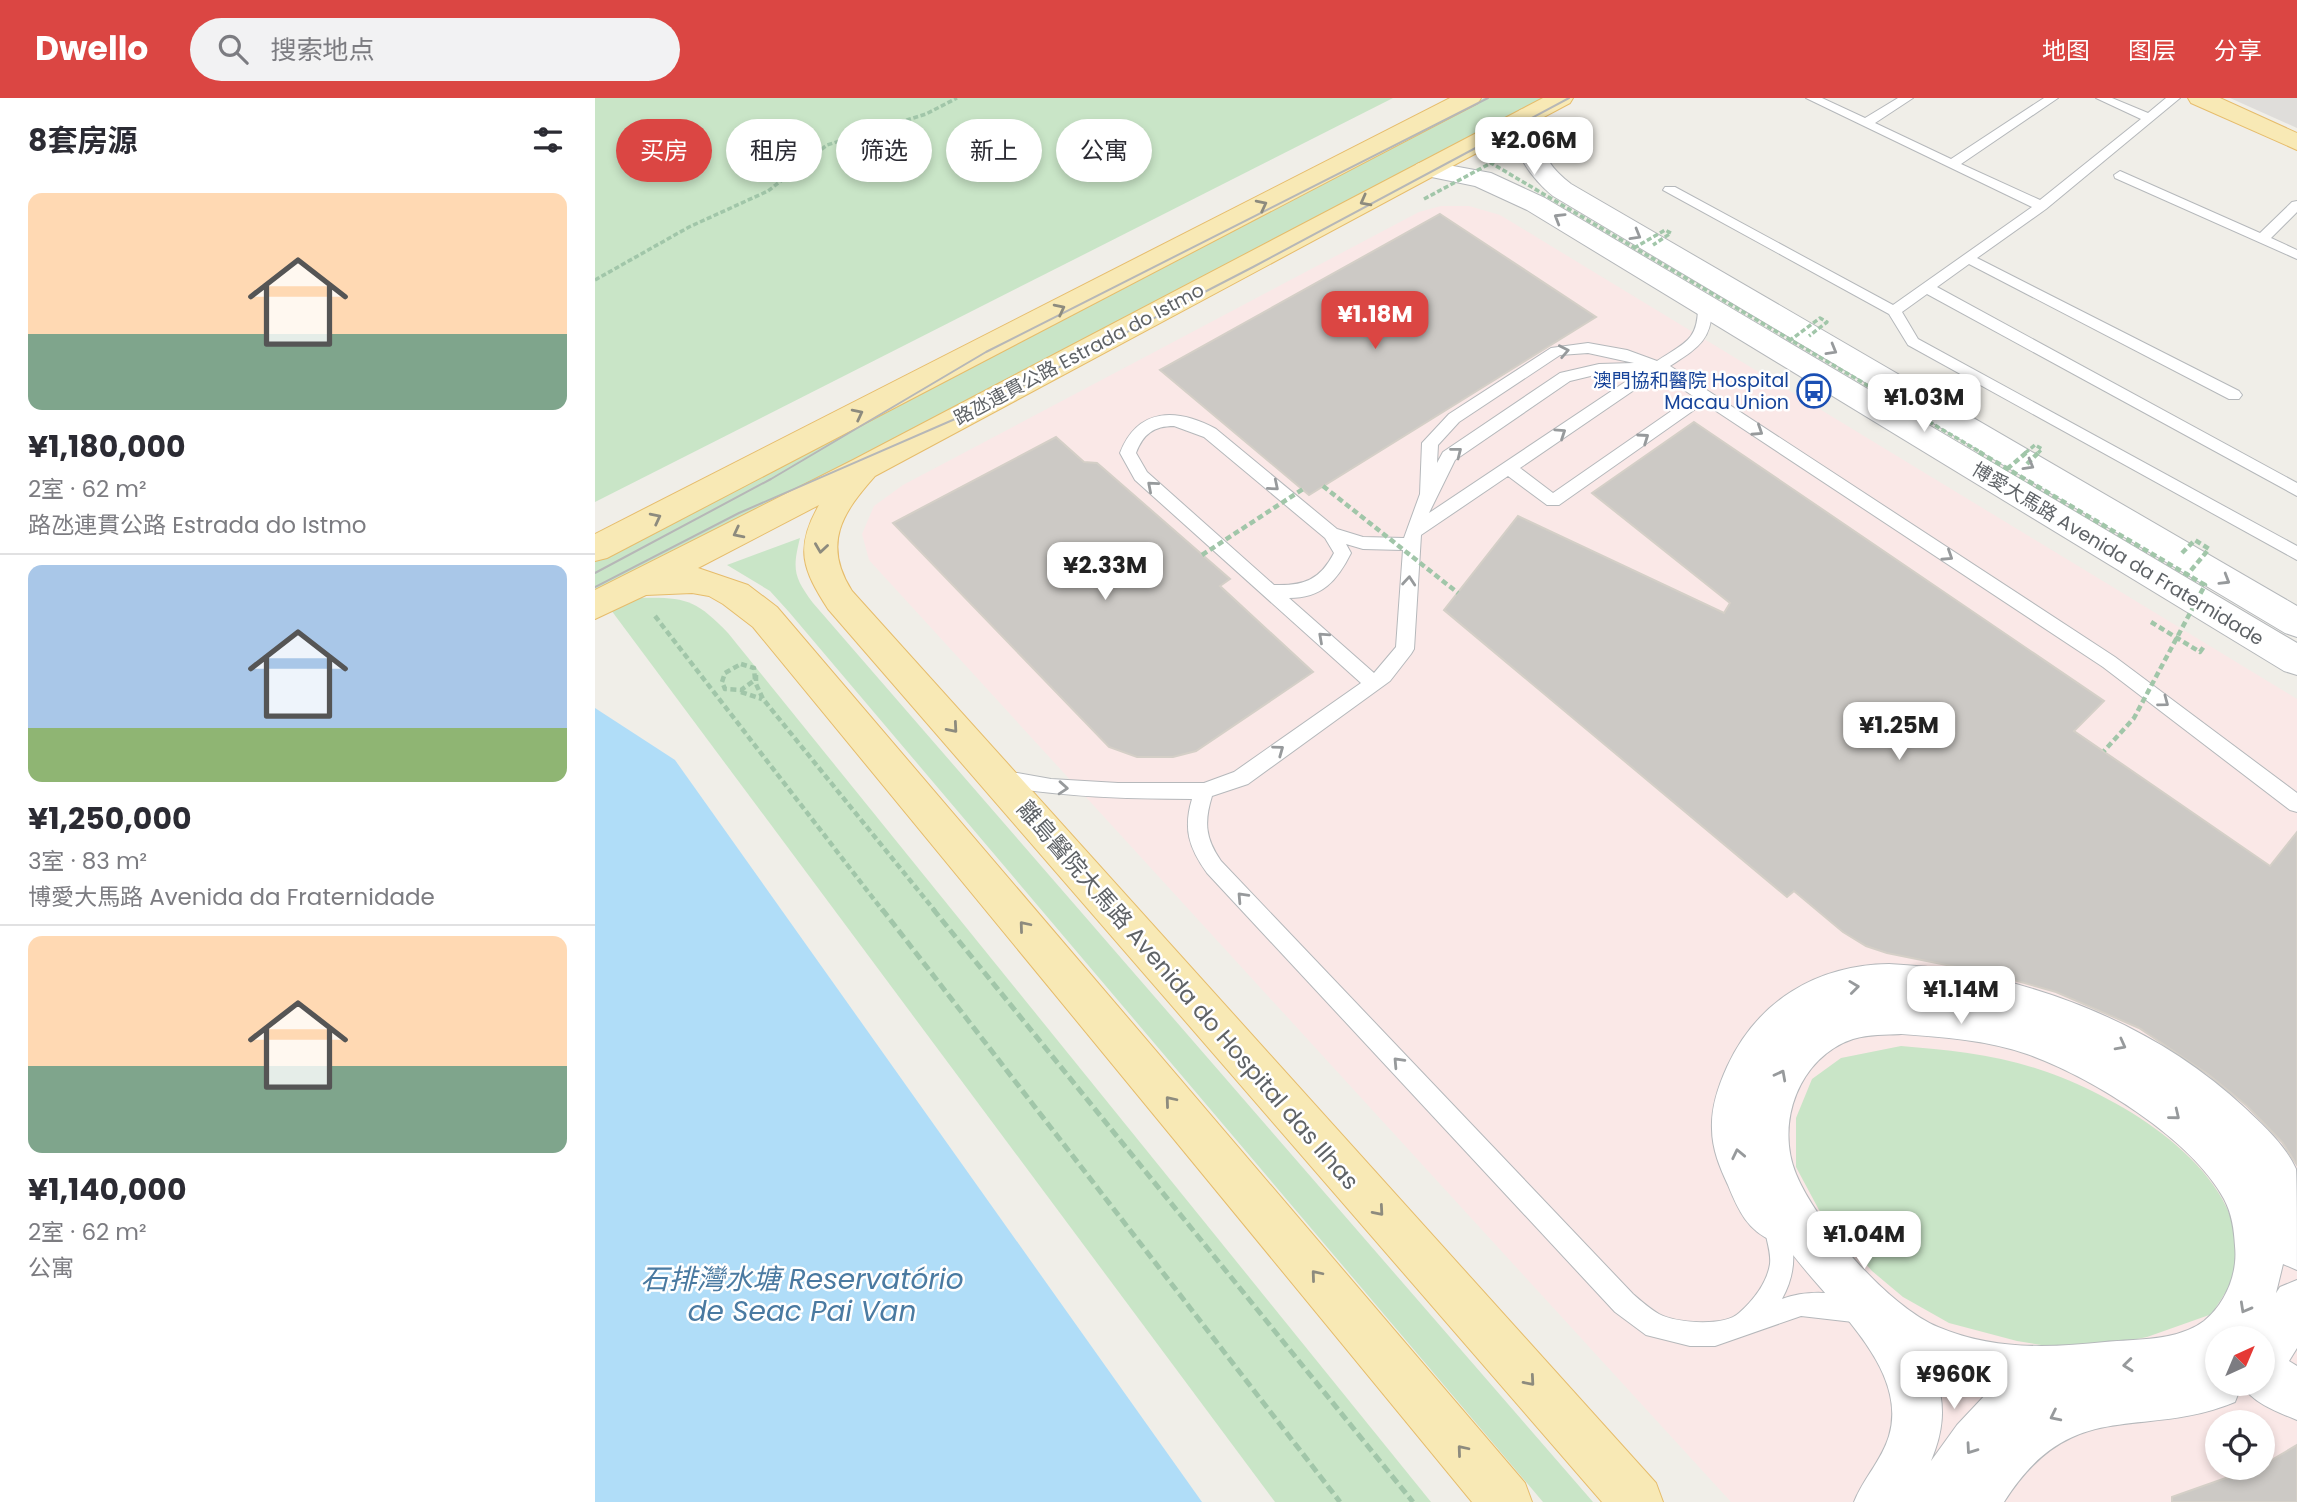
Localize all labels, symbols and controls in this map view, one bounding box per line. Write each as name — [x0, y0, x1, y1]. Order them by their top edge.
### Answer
search box — [190, 18, 680, 81]
text: Dwello — [35, 25, 148, 72]
icon: search — [214, 30, 252, 68]
text: 搜索地点 — [270, 32, 374, 68]
text: 地图 — [2042, 34, 2090, 67]
text: 图层 — [2128, 34, 2176, 67]
text: 分享 — [2214, 34, 2262, 67]
pin: ¥2.06M — [1477, 118, 1591, 177]
text: 8套房源 — [28, 119, 137, 162]
chip: 买房 — [616, 119, 712, 182]
chip: 租房 — [726, 119, 822, 182]
chip: 筛选 — [836, 119, 932, 182]
chip: 新上 — [946, 119, 1042, 182]
chip: 公寓 — [1056, 119, 1152, 182]
icon: filters — [529, 121, 567, 159]
text: ¥2.06M — [1491, 124, 1577, 156]
one-way arrow — [1360, 193, 1373, 207]
one-way arrow — [1255, 200, 1267, 213]
one-way arrow — [1553, 214, 1566, 227]
one-way arrow — [1628, 226, 1641, 239]
icon: home — [235, 239, 361, 365]
street label: 路氹連貫公路 Estrada do Istmo — [949, 276, 1209, 432]
pin: ¥1.18M — [1318, 292, 1432, 351]
text: ¥1.18M — [1337, 298, 1413, 330]
one-way arrow — [1053, 304, 1065, 318]
one-way arrow — [1825, 342, 1838, 355]
one-way arrow — [1558, 345, 1570, 360]
place label: 澳門協和醫院 Hospital Macau Union — [1593, 367, 1789, 416]
bus stop icon: 澳門協和醫院 Hospital Macau Union — [1795, 372, 1833, 410]
pin: ¥1.03M — [1867, 374, 1981, 434]
text: ¥1.03M — [1884, 381, 1964, 413]
one-way arrow — [851, 408, 863, 422]
one-way arrow — [1750, 423, 1763, 436]
text: ¥1,180,000 — [28, 425, 186, 468]
one-way arrow — [1554, 428, 1567, 441]
one-way arrow — [1636, 434, 1649, 446]
one-way arrow — [1450, 447, 1462, 460]
street label: 博愛大馬路 Avenida da Fraternidade — [1967, 456, 2269, 652]
one-way arrow — [2021, 457, 2034, 470]
text: 2室 · 62 m² — [28, 473, 147, 505]
one-way arrow — [1266, 478, 1279, 490]
one-way arrow — [1148, 482, 1161, 495]
text: 路氹連貫公路 Estrada do Istmo — [28, 509, 367, 541]
one-way arrow — [649, 513, 661, 526]
one-way arrow — [733, 524, 745, 538]
one-way arrow — [814, 542, 829, 554]
pin: ¥2.33M — [1048, 542, 1162, 602]
one-way arrow — [1941, 548, 1954, 561]
text: ¥2.33M — [1063, 549, 1147, 581]
one-way arrow — [2217, 571, 2230, 584]
one-way arrow — [1401, 575, 1416, 586]
icon: home — [235, 611, 361, 737]
one-way arrow — [1318, 633, 1331, 646]
one-way arrow — [2156, 694, 2169, 707]
pin: ¥1.25M — [1842, 702, 1956, 762]
text: ¥1.25M — [1859, 709, 1939, 741]
one-way arrow — [944, 720, 957, 733]
one-way arrow — [1271, 746, 1284, 759]
one-way arrow — [1058, 780, 1069, 795]
street label: 離島醫院大馬路 Avenida do Hospital das Ilhas — [1010, 793, 1366, 1197]
text: ¥1,250,000 — [28, 797, 192, 840]
text: 3室 · 83 m² — [28, 845, 147, 877]
text: 博愛大馬路 Avenida da Fraternidade — [28, 881, 435, 913]
one-way arrow — [1238, 892, 1251, 905]
one-way arrow — [1020, 922, 1032, 935]
pin: ¥1.14M — [1904, 967, 2018, 1026]
text: ¥1.14M — [1923, 973, 1999, 1005]
one-way arrow — [1849, 980, 1860, 995]
icon: home — [235, 982, 361, 1108]
one-way arrow — [2114, 1037, 2126, 1050]
one-way arrow — [1394, 1057, 1406, 1070]
one-way arrow — [1773, 1070, 1787, 1082]
one-way arrow — [1166, 1096, 1178, 1109]
one-way arrow — [2167, 1106, 2179, 1119]
one-way arrow — [1732, 1148, 1747, 1160]
text: ¥1,140,000 — [28, 1168, 186, 1211]
one-way arrow — [1371, 1203, 1383, 1216]
pin: ¥1.04M — [1807, 1212, 1921, 1271]
text: 2室 · 62 m² — [28, 1216, 147, 1248]
text: ¥1.04M — [1823, 1218, 1905, 1250]
text: 公寓 — [28, 1252, 74, 1284]
water label: 石排灣水塘 Reservatório de Seac Pai Van — [640, 1260, 964, 1331]
one-way arrow — [1312, 1271, 1324, 1284]
one-way arrow — [2240, 1301, 2253, 1313]
north arrow — [2205, 1326, 2275, 1396]
map controls — [2205, 1326, 2275, 1480]
pin: ¥960K — [1905, 1352, 2003, 1411]
one-way arrow — [2123, 1357, 2134, 1372]
text: ¥960K — [1916, 1358, 1992, 1390]
one-way arrow — [1522, 1373, 1534, 1386]
one-way arrow — [2050, 1408, 2062, 1422]
button: locate — [2205, 1410, 2275, 1480]
one-way arrow — [1967, 1441, 1979, 1454]
one-way arrow — [1458, 1445, 1470, 1458]

